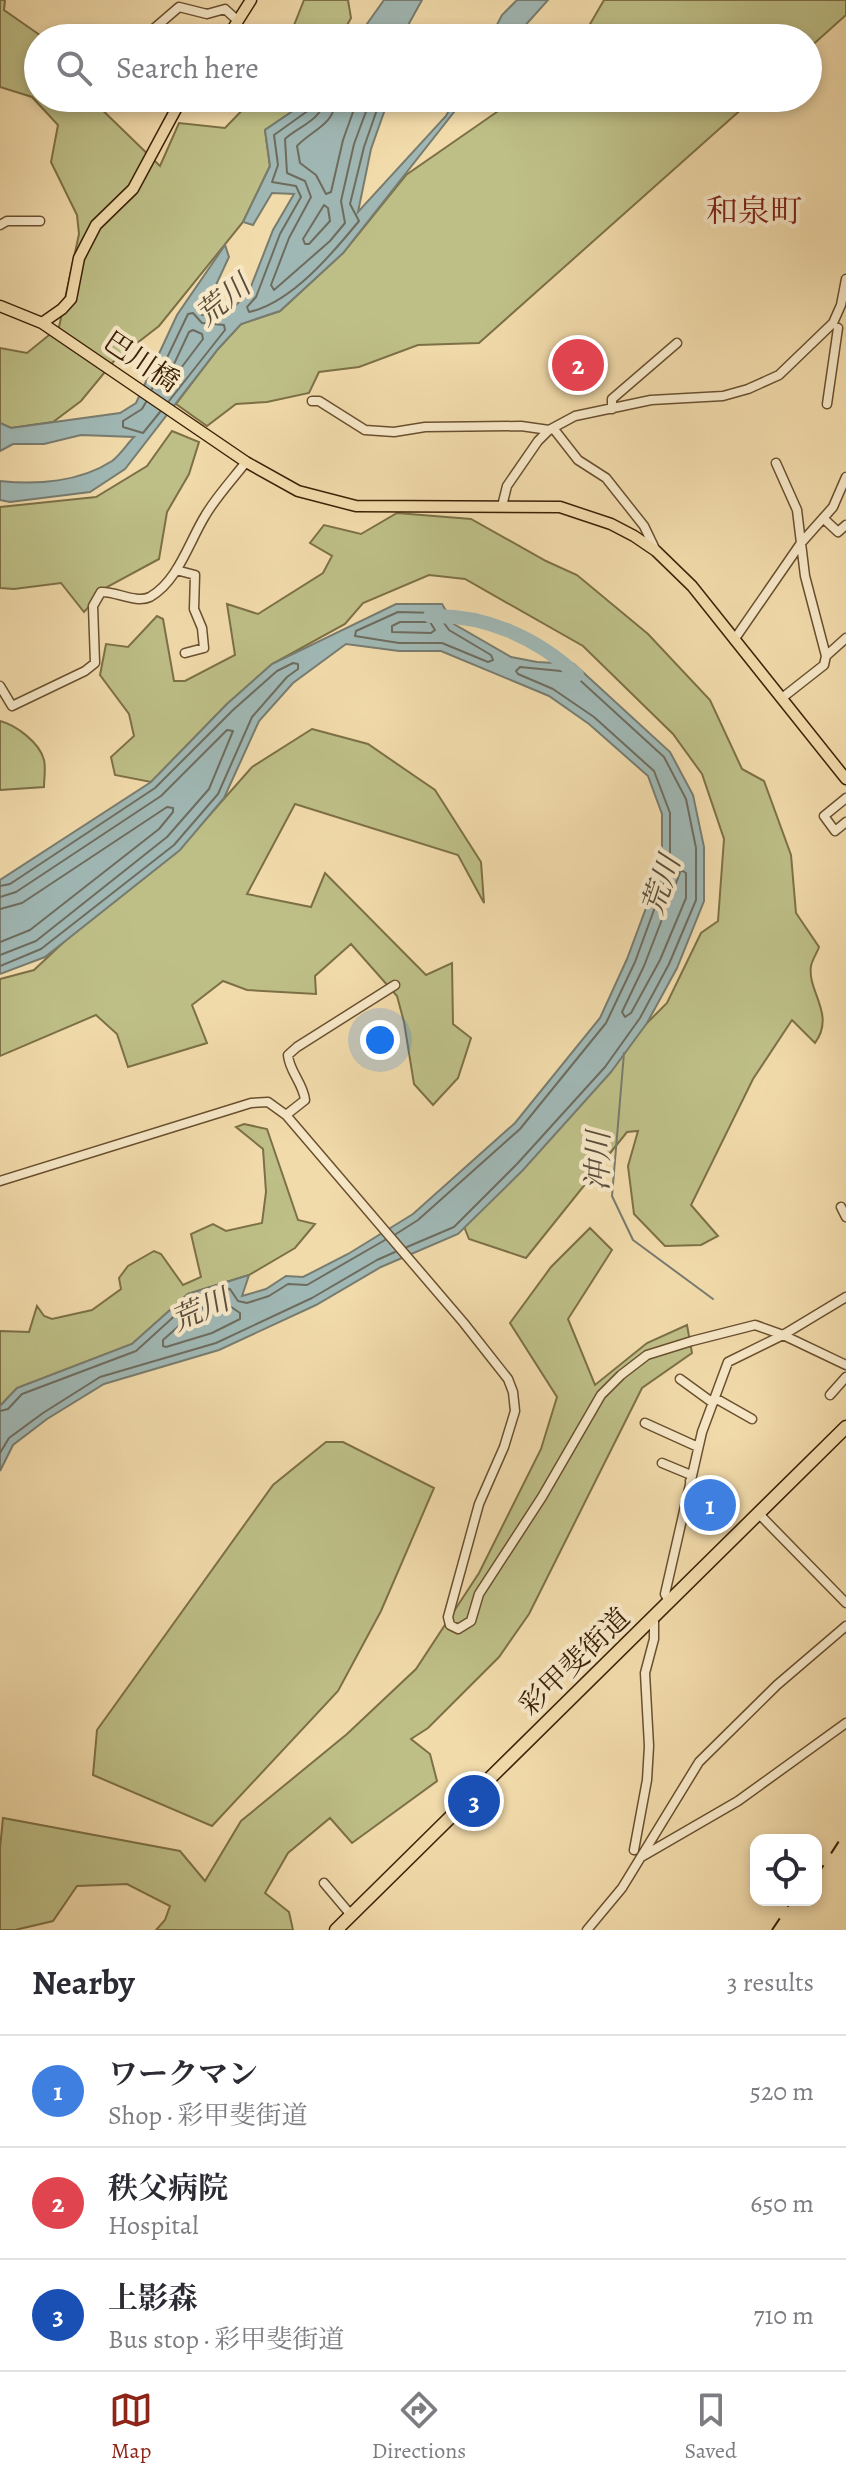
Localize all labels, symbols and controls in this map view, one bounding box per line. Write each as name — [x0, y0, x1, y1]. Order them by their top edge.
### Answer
search box — [24, 24, 822, 112]
icon: search — [52, 46, 96, 90]
text: Search here — [116, 48, 259, 88]
district label: 和泉町 — [706, 189, 802, 233]
water label: 荒川 — [187, 264, 261, 334]
street label: 巴川橋 — [96, 323, 187, 401]
pin: 2 — [552, 335, 604, 395]
water label: 荒川 — [632, 847, 691, 920]
your location — [360, 1020, 400, 1060]
water label: 沖川 — [577, 1128, 619, 1191]
water label: 荒川 — [164, 1278, 238, 1340]
pin: 1 — [684, 1475, 736, 1535]
street label: 彩甲斐街道 — [511, 1599, 638, 1724]
pin: 3 — [448, 1771, 500, 1831]
map controls — [750, 1834, 822, 1906]
button: locate — [750, 1834, 822, 1906]
text: Nearby — [32, 1959, 135, 2006]
text: 3 results — [727, 1965, 814, 2000]
text: ワークマン — [108, 2054, 258, 2094]
text: 1 — [53, 2074, 63, 2109]
text: 520 m — [750, 2074, 814, 2109]
text: Shop · 彩甲斐街道 — [108, 2098, 308, 2133]
text: 秩父病院 — [108, 2168, 228, 2208]
text: 2 — [52, 2186, 64, 2221]
text: 650 m — [750, 2186, 814, 2221]
text: Hospital — [108, 2208, 199, 2243]
text: 上影森 — [108, 2278, 198, 2318]
text: 3 — [52, 2298, 64, 2333]
text: 710 m — [754, 2298, 814, 2333]
text: Bus stop · 彩甲斐街道 — [108, 2322, 344, 2357]
tab: Map — [109, 2388, 153, 2466]
tab: Directions — [372, 2388, 466, 2466]
tab: Saved — [685, 2388, 737, 2466]

